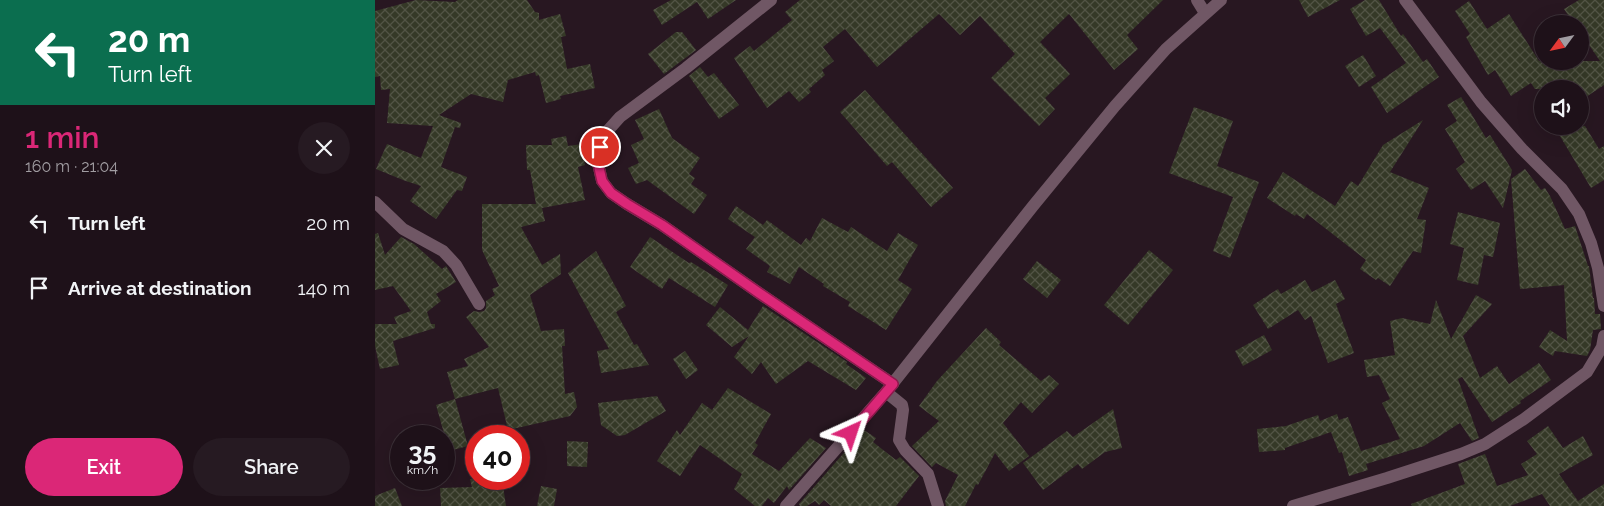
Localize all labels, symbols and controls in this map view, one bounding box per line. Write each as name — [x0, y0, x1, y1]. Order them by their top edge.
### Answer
north arrow — [1534, 15, 1589, 70]
map controls — [1534, 15, 1589, 135]
text: 20 m — [108, 19, 190, 60]
icon: left — [25, 20, 90, 85]
text: Turn left — [108, 61, 192, 87]
button: sound — [1534, 80, 1589, 135]
text: 1 min — [25, 120, 100, 155]
button: close — [298, 122, 350, 174]
pin — [579, 126, 621, 168]
icon: arrive — [586, 133, 614, 161]
text: 160 m · 21:04 — [25, 157, 118, 176]
icon: left — [25, 209, 53, 237]
text: Turn left — [68, 212, 145, 234]
text: 20 m — [306, 212, 350, 234]
icon: arrive — [25, 274, 53, 302]
text: Arrive at destination — [68, 277, 252, 299]
text: 140 m — [298, 277, 350, 299]
position arrow — [824, 406, 876, 458]
speed limit sign: 40 — [465, 425, 530, 490]
text: 35 — [409, 436, 436, 466]
button: Exit — [25, 438, 183, 496]
button: Share — [193, 438, 350, 496]
text: km/h — [407, 463, 438, 477]

